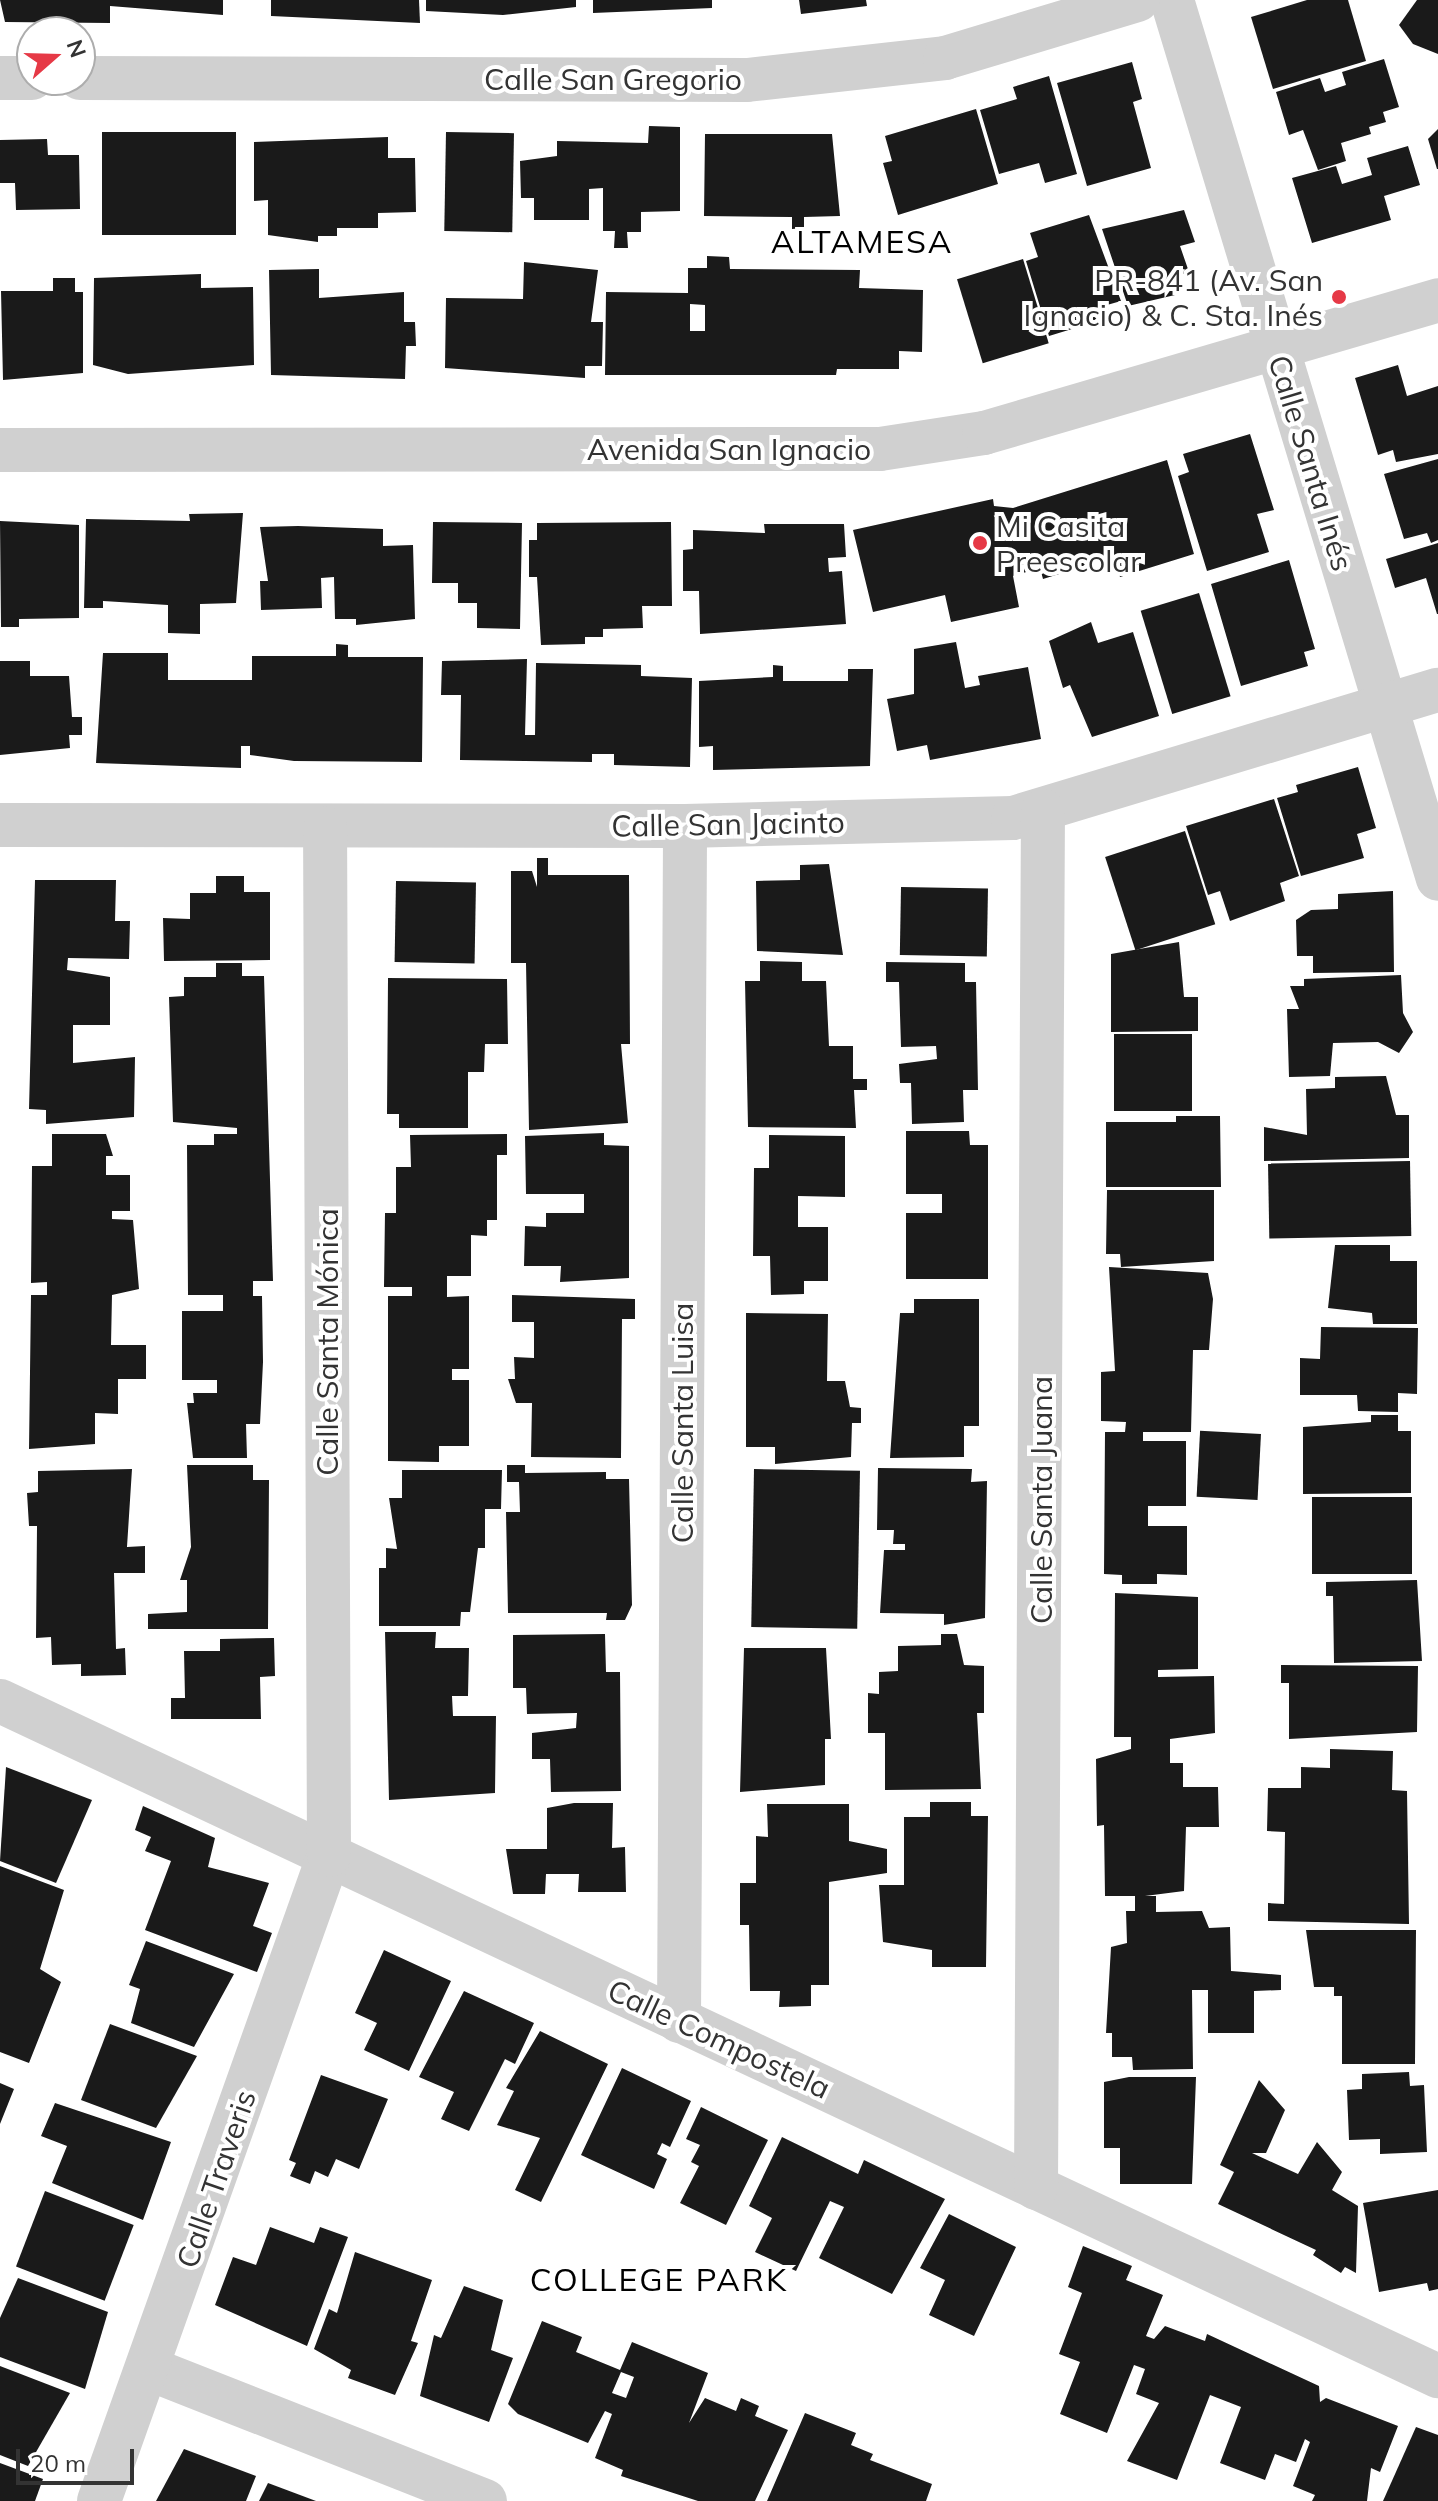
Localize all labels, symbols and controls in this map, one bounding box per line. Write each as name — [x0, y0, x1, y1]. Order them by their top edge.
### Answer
north arrow — [16, 16, 96, 96]
text: N — [61, 36, 93, 61]
street label: Calle San Gregorio — [484, 61, 742, 97]
district label: ALTAMESA — [771, 222, 953, 260]
place label: PR-841 (Av. San Ignacio) & C. Sta. Inés — [1024, 262, 1323, 332]
marker: PR-841 (Av. San Ignacio) & C. Sta. Inés — [1330, 288, 1348, 306]
street label: Calle Santa Inés — [1261, 351, 1361, 575]
street label: Avenida San Ignacio — [587, 431, 871, 467]
place label: Mi Casita Preescolar — [996, 508, 1141, 578]
marker: Mi Casita Preescolar — [971, 534, 989, 552]
street label: Calle San Jacinto — [611, 804, 845, 844]
street label: Calle Santa Mónica — [309, 1208, 345, 1476]
street label: Calle Santa Luisa — [664, 1303, 700, 1543]
street label: Calle Santa Juana — [1023, 1376, 1059, 1624]
street label: Calle Compostela — [602, 1972, 836, 2106]
street label: Calle Traveris — [169, 2085, 263, 2273]
district label: COLLEGE PARK — [530, 2260, 788, 2298]
scale bar — [20, 2433, 138, 2483]
text: 20 m — [30, 2448, 86, 2478]

